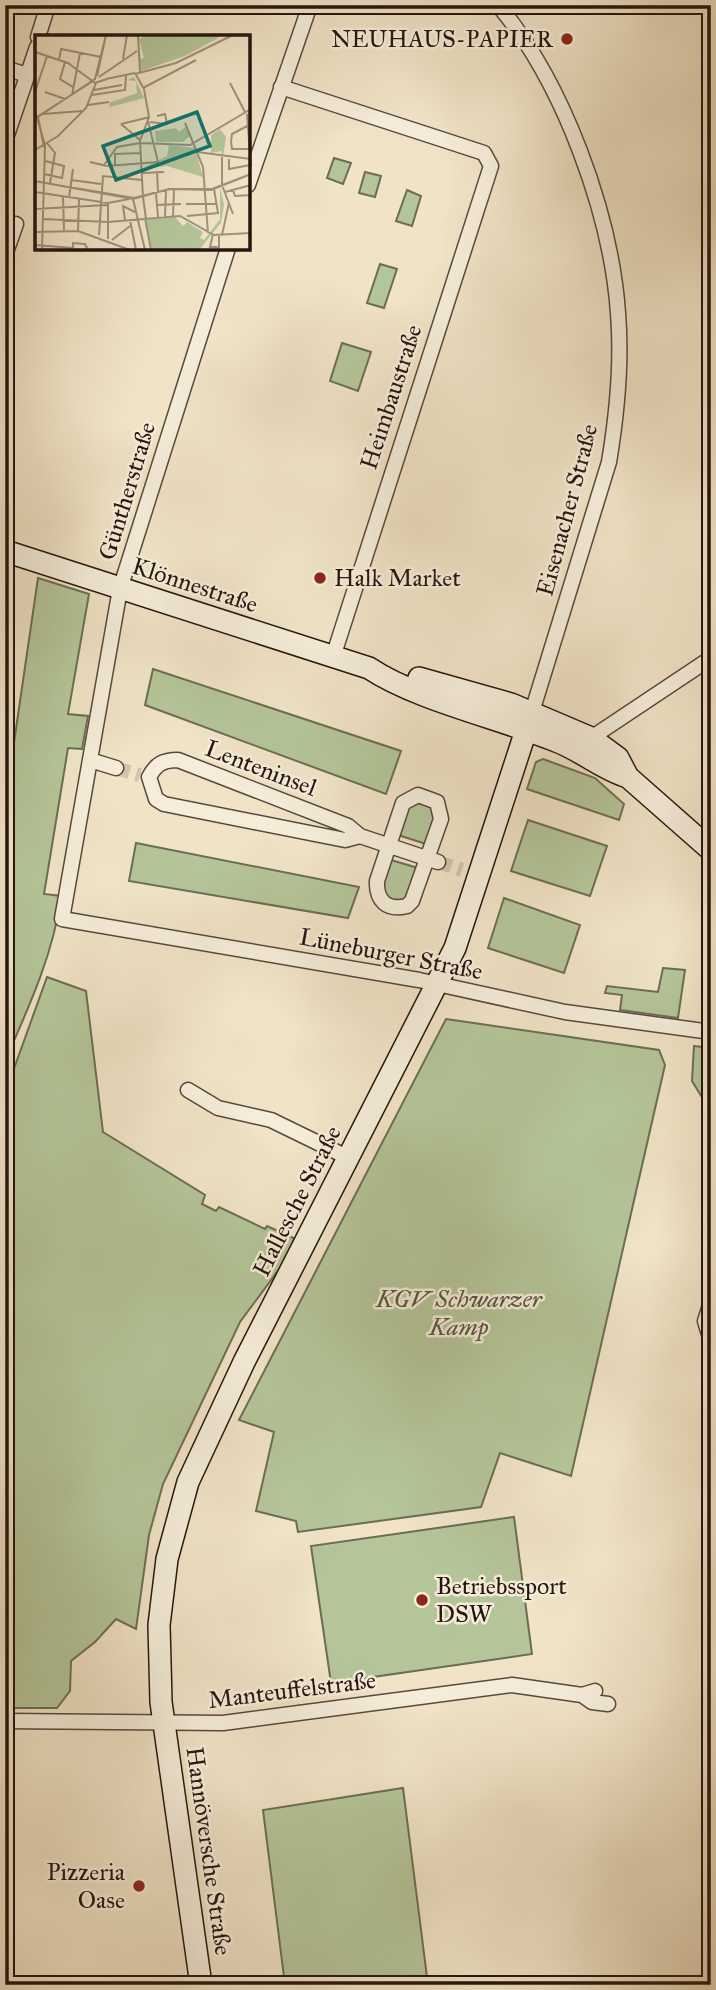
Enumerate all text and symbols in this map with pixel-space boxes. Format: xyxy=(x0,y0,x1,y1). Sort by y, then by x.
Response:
place label: NEUHAUS-PAPIER xyxy=(331,24,554,54)
marker: NEUHAUS-PAPIER xyxy=(559,31,575,47)
inset map xyxy=(35,35,250,250)
street label: Heimbaustraße xyxy=(353,321,429,473)
street label: Güntherstraße xyxy=(92,418,162,564)
street label: Eisenacher Straße xyxy=(530,421,604,599)
street label: Klönnestraße xyxy=(128,551,262,619)
place label: Halk Market xyxy=(334,563,461,593)
marker: Halk Market xyxy=(312,570,328,586)
street label: Lenteninsel xyxy=(201,733,321,803)
street label: Lüneburger Straße xyxy=(297,922,485,986)
street label: Hallesche Straße xyxy=(246,1121,348,1281)
park label: KGV Schwarzer Kamp xyxy=(375,1284,544,1342)
place label: Betriebssport DSW xyxy=(436,1571,567,1629)
marker: Betriebssport DSW xyxy=(414,1592,430,1608)
street label: Manteuffelstraße xyxy=(206,1665,378,1715)
street label: Hannöversche Straße xyxy=(180,1745,238,1957)
place label: Pizzeria Oase xyxy=(47,1857,126,1915)
marker: Pizzeria Oase xyxy=(131,1878,147,1894)

